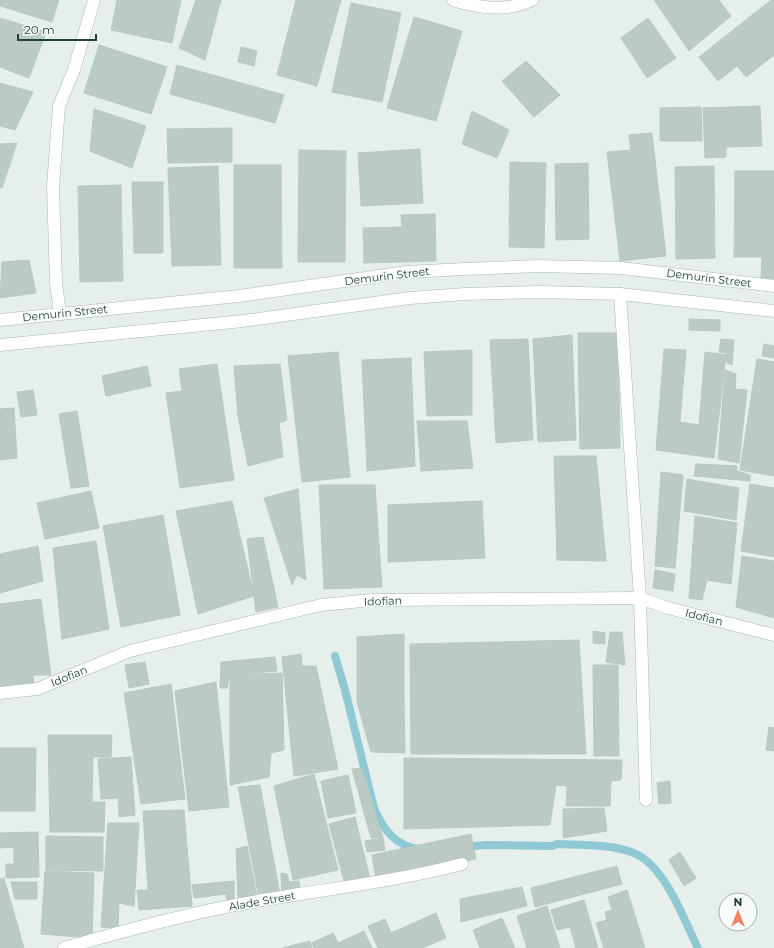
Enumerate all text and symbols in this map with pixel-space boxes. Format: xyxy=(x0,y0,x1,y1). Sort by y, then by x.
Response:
scale bar xyxy=(18,16,96,42)
text: 20 m xyxy=(24,22,55,37)
street label: Demurin Street xyxy=(344,264,431,288)
street label: Demurin Street xyxy=(666,266,753,290)
street label: Demurin Street xyxy=(22,302,109,324)
street label: Idofian xyxy=(364,593,402,609)
street label: Idofian xyxy=(684,606,724,628)
street label: Idofian xyxy=(49,662,89,690)
street label: Alade Street xyxy=(228,888,297,914)
north arrow xyxy=(718,892,758,932)
text: N xyxy=(734,895,742,909)

